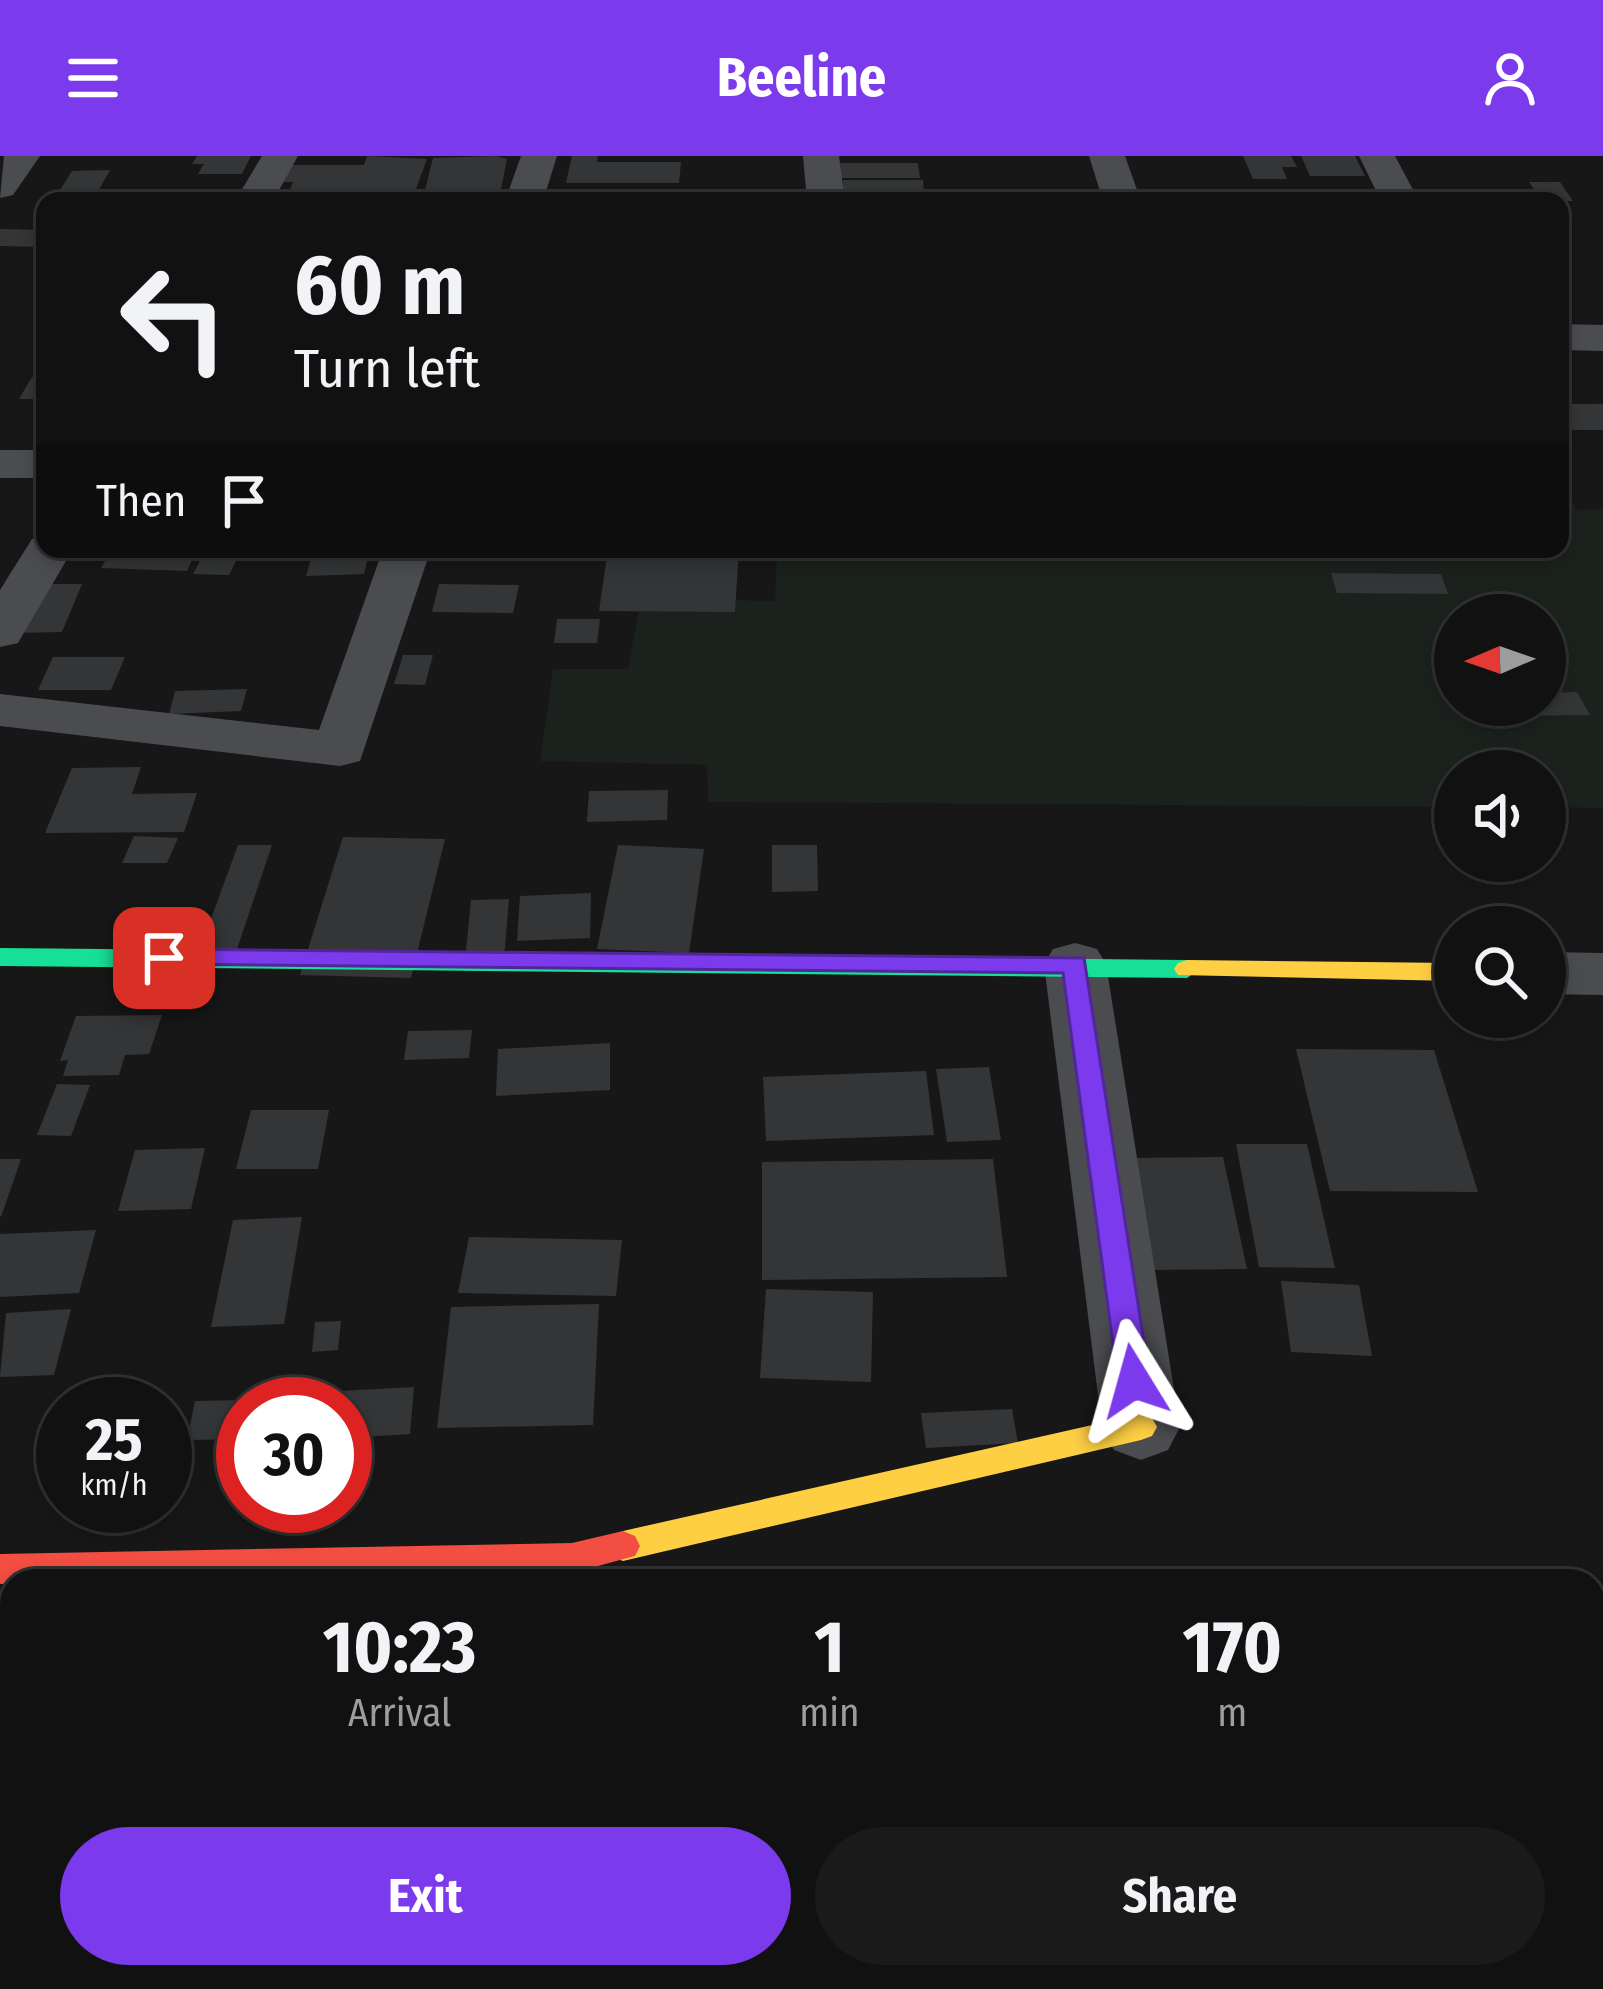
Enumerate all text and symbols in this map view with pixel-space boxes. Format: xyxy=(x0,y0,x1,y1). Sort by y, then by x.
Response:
icon: menu xyxy=(60,45,126,111)
icon: person xyxy=(1477,45,1543,111)
text: Beeline xyxy=(717,46,886,110)
text: 60 m xyxy=(294,235,465,336)
icon: left xyxy=(96,240,252,396)
text: Turn left xyxy=(294,337,480,401)
icon: arrive xyxy=(211,468,277,534)
text: Then xyxy=(96,474,187,528)
north arrow xyxy=(1434,594,1566,726)
map controls xyxy=(1434,594,1566,1038)
button: sound xyxy=(1434,750,1566,882)
button: search xyxy=(1434,906,1566,1038)
pin xyxy=(113,907,215,1009)
icon: arrive xyxy=(131,925,197,991)
position arrow xyxy=(1071,1318,1197,1444)
speed limit sign: 30 xyxy=(216,1377,372,1533)
text: 25 xyxy=(85,1404,143,1476)
text: km/h xyxy=(81,1467,147,1503)
text: 10:23 xyxy=(323,1605,476,1691)
text: 1 xyxy=(814,1605,845,1691)
text: 170 xyxy=(1182,1605,1282,1691)
text: Arrival xyxy=(348,1690,451,1736)
text: min xyxy=(799,1690,860,1736)
text: m xyxy=(1217,1690,1247,1736)
button: Exit xyxy=(60,1827,791,1965)
button: Share xyxy=(815,1827,1545,1965)

